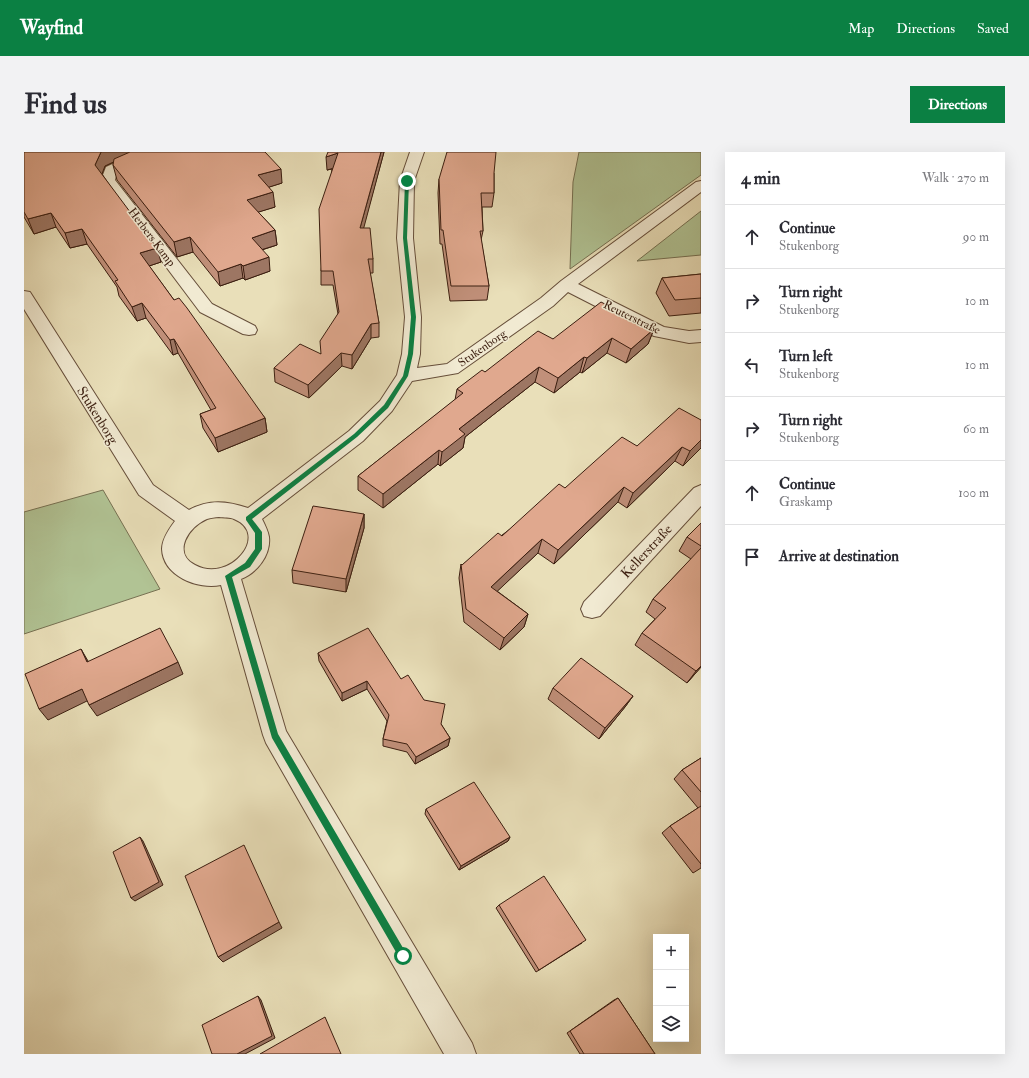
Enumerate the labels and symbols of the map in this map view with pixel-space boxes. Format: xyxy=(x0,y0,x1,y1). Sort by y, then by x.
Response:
route end xyxy=(398,172,416,190)
street label: Herbers Kamp xyxy=(125,205,179,270)
street label: Reuterstraße xyxy=(601,297,663,338)
street label: Stukenborg xyxy=(455,326,510,370)
street label: Stukenborg xyxy=(73,383,123,448)
street label: Kellerstraße xyxy=(617,521,676,582)
route start xyxy=(394,947,412,965)

